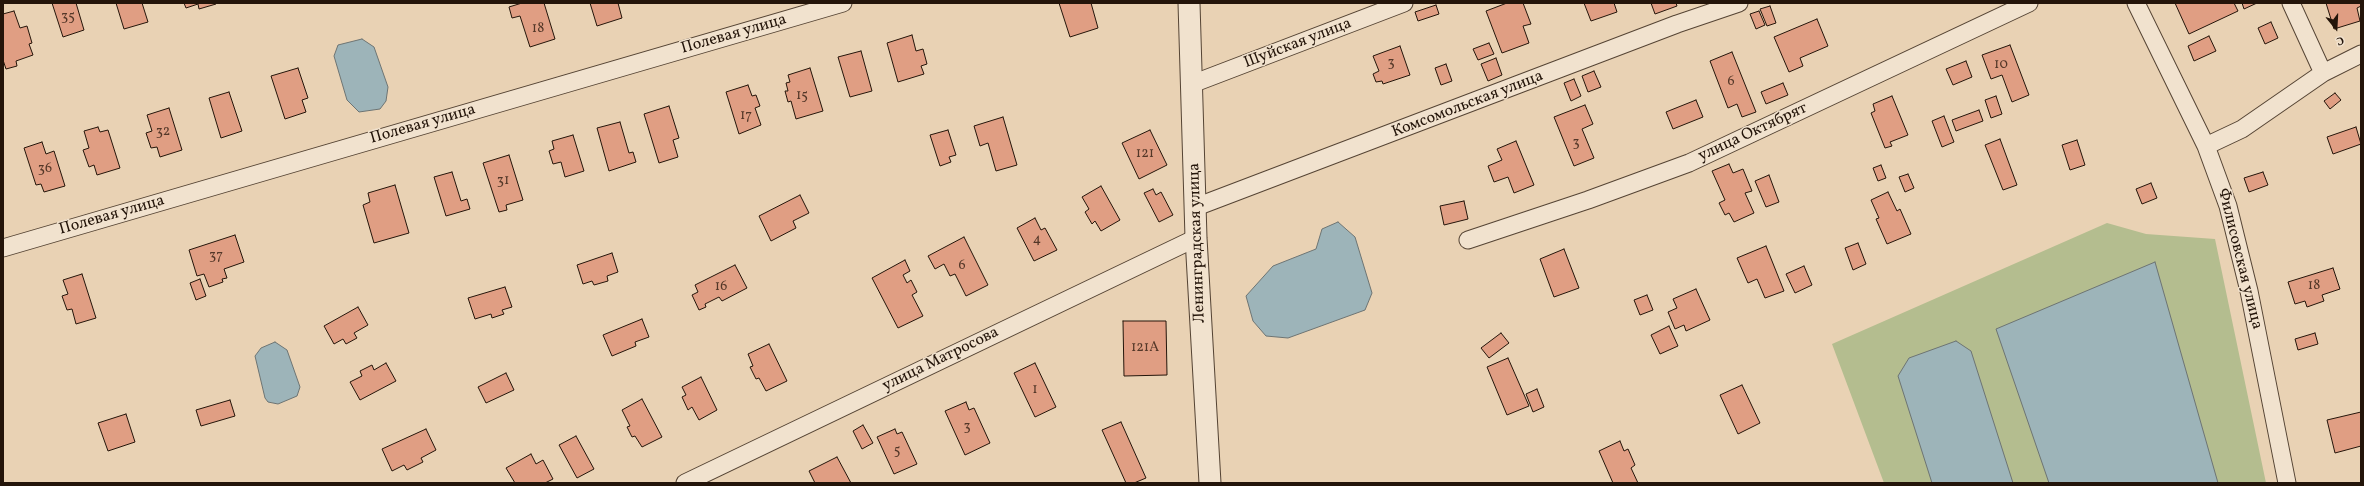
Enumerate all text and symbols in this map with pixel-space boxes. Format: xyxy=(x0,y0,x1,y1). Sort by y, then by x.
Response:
north arrow xyxy=(2316,8,2356,48)
house number: 35 xyxy=(61,9,75,25)
street label: Полевая улица xyxy=(679,11,789,59)
street label: Шуйская улица xyxy=(1241,15,1355,73)
house number: 18 xyxy=(532,21,544,37)
text: С xyxy=(2334,32,2346,48)
house number: 3 xyxy=(1387,55,1395,71)
house number: 10 xyxy=(1994,57,2008,73)
street label: Комсомольская улица xyxy=(1390,67,1546,143)
house number: 6 xyxy=(1727,74,1735,90)
house number: 15 xyxy=(796,88,808,104)
street label: улица Октябрят xyxy=(1695,99,1811,167)
street label: Полевая улица xyxy=(368,101,478,149)
house number: 17 xyxy=(740,108,752,124)
house number: 32 xyxy=(156,124,170,140)
house number: 3 xyxy=(1572,135,1580,151)
house number: 121 xyxy=(1136,146,1154,162)
house number: 36 xyxy=(38,161,52,177)
street label: Ленинградская улица xyxy=(1186,162,1210,324)
house number: 31 xyxy=(497,173,509,189)
street label: Филисовская улица xyxy=(2212,187,2266,331)
street label: Полевая улица xyxy=(57,192,167,240)
house number: 4 xyxy=(1033,232,1041,248)
house number: 37 xyxy=(209,248,223,264)
house number: 6 xyxy=(958,258,966,274)
house number: 18 xyxy=(2308,278,2320,294)
house number: 16 xyxy=(715,279,727,295)
street label: улица Матросова xyxy=(880,323,1002,397)
house number: 121А xyxy=(1131,340,1159,356)
house number: 1 xyxy=(1032,382,1038,398)
house number: 3 xyxy=(963,419,971,435)
house number: 5 xyxy=(894,443,900,459)

